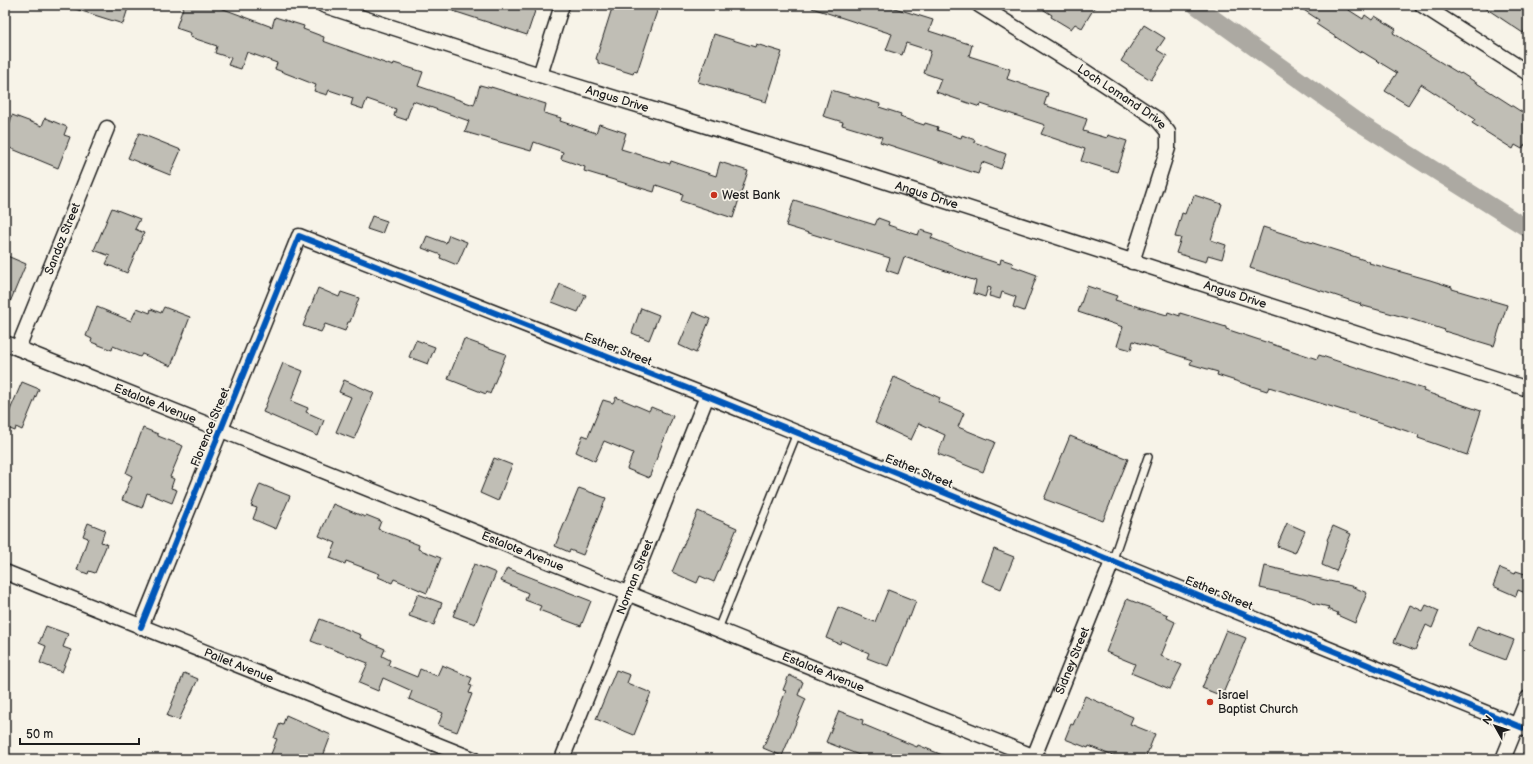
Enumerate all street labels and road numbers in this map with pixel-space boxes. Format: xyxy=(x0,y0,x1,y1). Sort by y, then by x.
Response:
street label: Loch Lomand Drive xyxy=(1074,61,1169,133)
street label: Angus Drive xyxy=(584,82,651,116)
street label: Angus Drive xyxy=(893,178,960,212)
street label: Sandoz Street xyxy=(41,200,84,277)
street label: Angus Drive xyxy=(1202,278,1268,312)
street label: Esther Street xyxy=(582,330,654,369)
street label: Estalote Avenue xyxy=(112,381,198,427)
street label: Florence Street xyxy=(188,385,233,469)
street label: Esther Street xyxy=(883,451,955,492)
street label: Estalote Avenue xyxy=(479,528,566,575)
street label: Norman Street xyxy=(613,537,657,617)
street label: Esther Street xyxy=(1183,573,1255,614)
street label: Sidney Street xyxy=(1053,625,1093,697)
street label: Pailet Avenue xyxy=(202,645,276,687)
street label: Estalote Avenue xyxy=(780,649,866,696)

